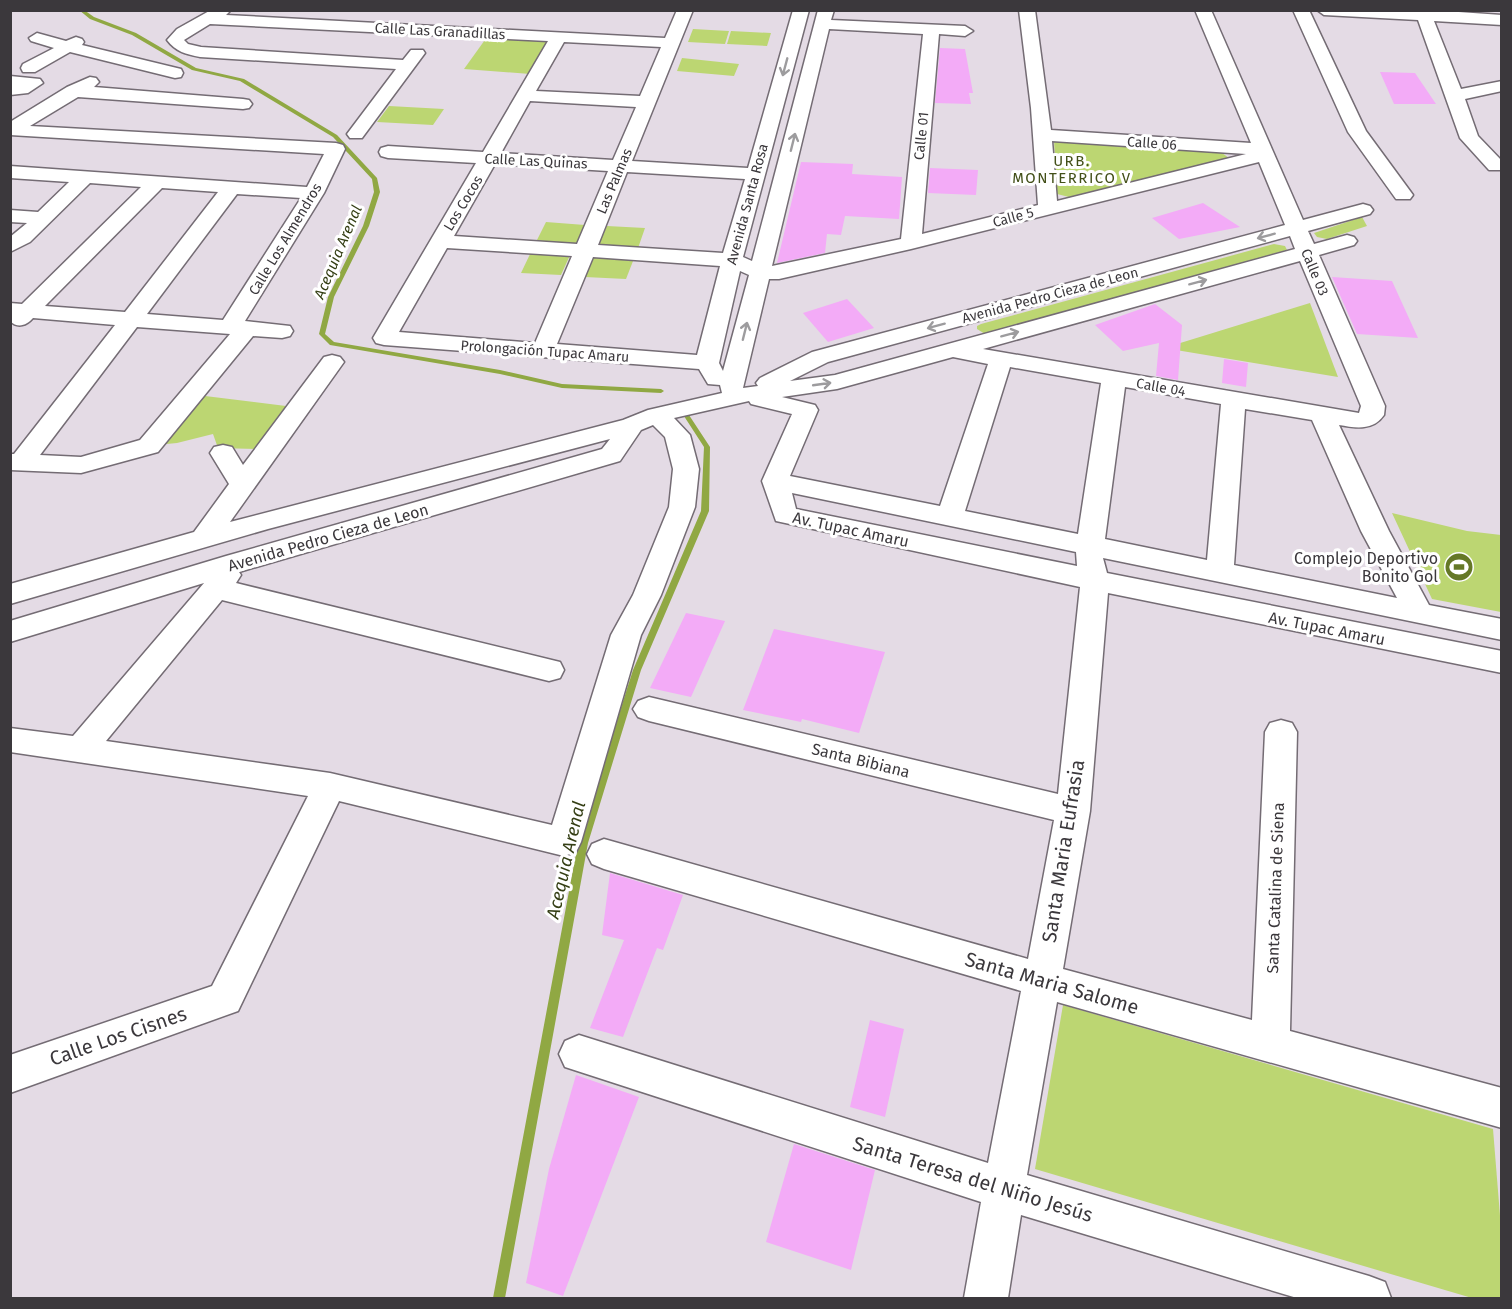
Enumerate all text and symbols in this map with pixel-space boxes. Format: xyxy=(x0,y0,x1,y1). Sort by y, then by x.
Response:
street label: Calle Las Granadillas xyxy=(374,20,506,43)
one-way arrow xyxy=(779,57,790,76)
street label: Calle 01 xyxy=(911,111,932,161)
one-way arrow xyxy=(787,133,799,152)
street label: Calle 06 xyxy=(1126,133,1177,154)
street label: Avenida Santa Rosa xyxy=(723,142,772,266)
street label: Las Palmas xyxy=(593,145,636,217)
street label: Calle Las Quinas xyxy=(484,150,588,173)
district label: URB. MONTERRICO V xyxy=(1012,152,1132,187)
street label: Los Cocos xyxy=(440,172,487,234)
street label: Calle Los Almendros xyxy=(245,180,326,298)
water label: Acequia Arenal xyxy=(310,202,366,302)
street label: Calle 5 xyxy=(991,204,1035,231)
one-way arrow xyxy=(1257,231,1276,243)
street label: Calle 03 xyxy=(1297,246,1332,298)
street label: Avenida Pedro Cieza de Leon xyxy=(960,264,1140,327)
one-way arrow xyxy=(1188,276,1207,287)
one-way arrow xyxy=(927,320,946,332)
one-way arrow xyxy=(740,322,752,341)
one-way arrow xyxy=(1000,328,1019,339)
street label: Prolongación Tupac Amaru xyxy=(460,337,630,366)
street label: Calle 04 xyxy=(1135,375,1188,400)
one-way arrow xyxy=(812,378,831,389)
street label: Avenida Pedro Cieza de Leon xyxy=(226,500,431,575)
street label: Av. Tupac Amaru xyxy=(791,508,911,551)
place label: Complejo Deportivo Bonito Gol xyxy=(1294,549,1438,586)
sports icon: Complejo Deportivo Bonito Gol xyxy=(1443,551,1475,583)
street label: Av. Tupac Amaru xyxy=(1267,608,1387,649)
street label: Santa Bibiana xyxy=(810,739,912,782)
street label: Santa Maria Eufrasia xyxy=(1037,758,1089,944)
water label: Acequia Arenal xyxy=(542,799,590,922)
street label: Santa Catalina de Siena xyxy=(1263,802,1288,974)
street label: Santa Maria Salome xyxy=(962,947,1142,1019)
street label: Calle Los Cisnes xyxy=(46,1001,190,1071)
street label: Santa Teresa del Niño Jesús xyxy=(850,1131,1096,1227)

